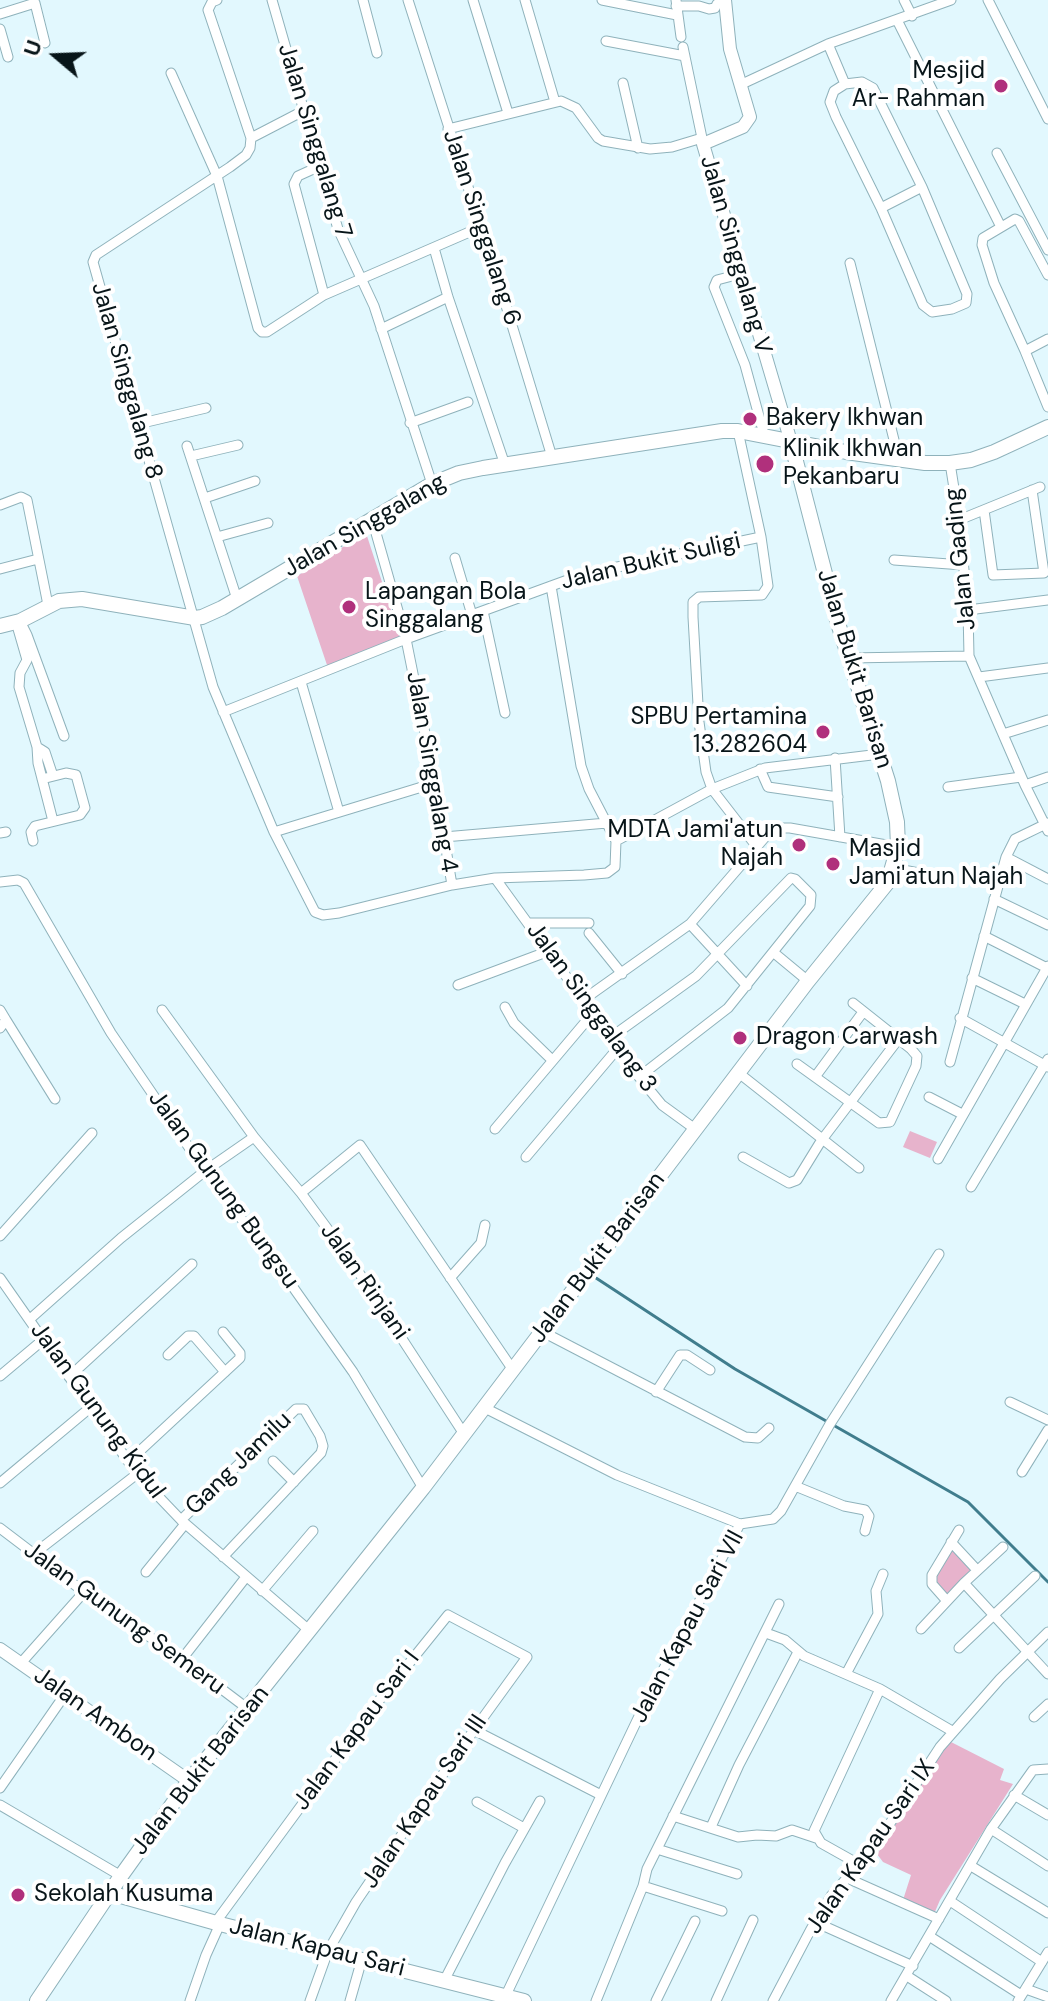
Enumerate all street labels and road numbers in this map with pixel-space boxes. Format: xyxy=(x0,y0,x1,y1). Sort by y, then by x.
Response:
street label: Jalan Singgalang 7 xyxy=(271,40,357,242)
street label: Jalan Singgalang 6 xyxy=(436,127,526,329)
street label: Jalan Singgalang V xyxy=(693,153,777,357)
street label: Jalan Singgalang 8 xyxy=(84,279,168,483)
street label: Jalan Singgalang xyxy=(279,468,451,584)
street label: Jalan Gading xyxy=(939,486,983,632)
street label: Jalan Bukit Suligi xyxy=(558,527,744,597)
street label: Jalan Bukit Barisan xyxy=(810,566,898,772)
street label: Jalan Singgalang 4 xyxy=(399,669,463,875)
street label: Jalan Singgalang 3 xyxy=(520,917,662,1099)
street label: Jalan Gunung Bungsu xyxy=(141,1085,305,1295)
street label: Jalan Bukit Barisan xyxy=(524,1167,672,1349)
street label: Jalan Rinjani xyxy=(313,1218,415,1346)
street label: Jalan Gunung Kidul xyxy=(23,1317,171,1505)
street label: Gang Jamilu xyxy=(180,1406,298,1522)
street label: Jalan Kapau Sari VII xyxy=(625,1526,751,1728)
street label: Jalan Gunung Semeru xyxy=(18,1536,230,1702)
street label: Jalan Kapau Sari I xyxy=(288,1646,426,1816)
street label: Jalan Ambon xyxy=(28,1662,162,1768)
street label: Jalan Bukit Barisan xyxy=(126,1681,276,1861)
street label: Jalan Kapau Sari III xyxy=(356,1710,494,1894)
street label: Jalan Kapau Sari IX xyxy=(800,1754,942,1940)
street label: Jalan Kapau Sari xyxy=(226,1912,408,1984)

